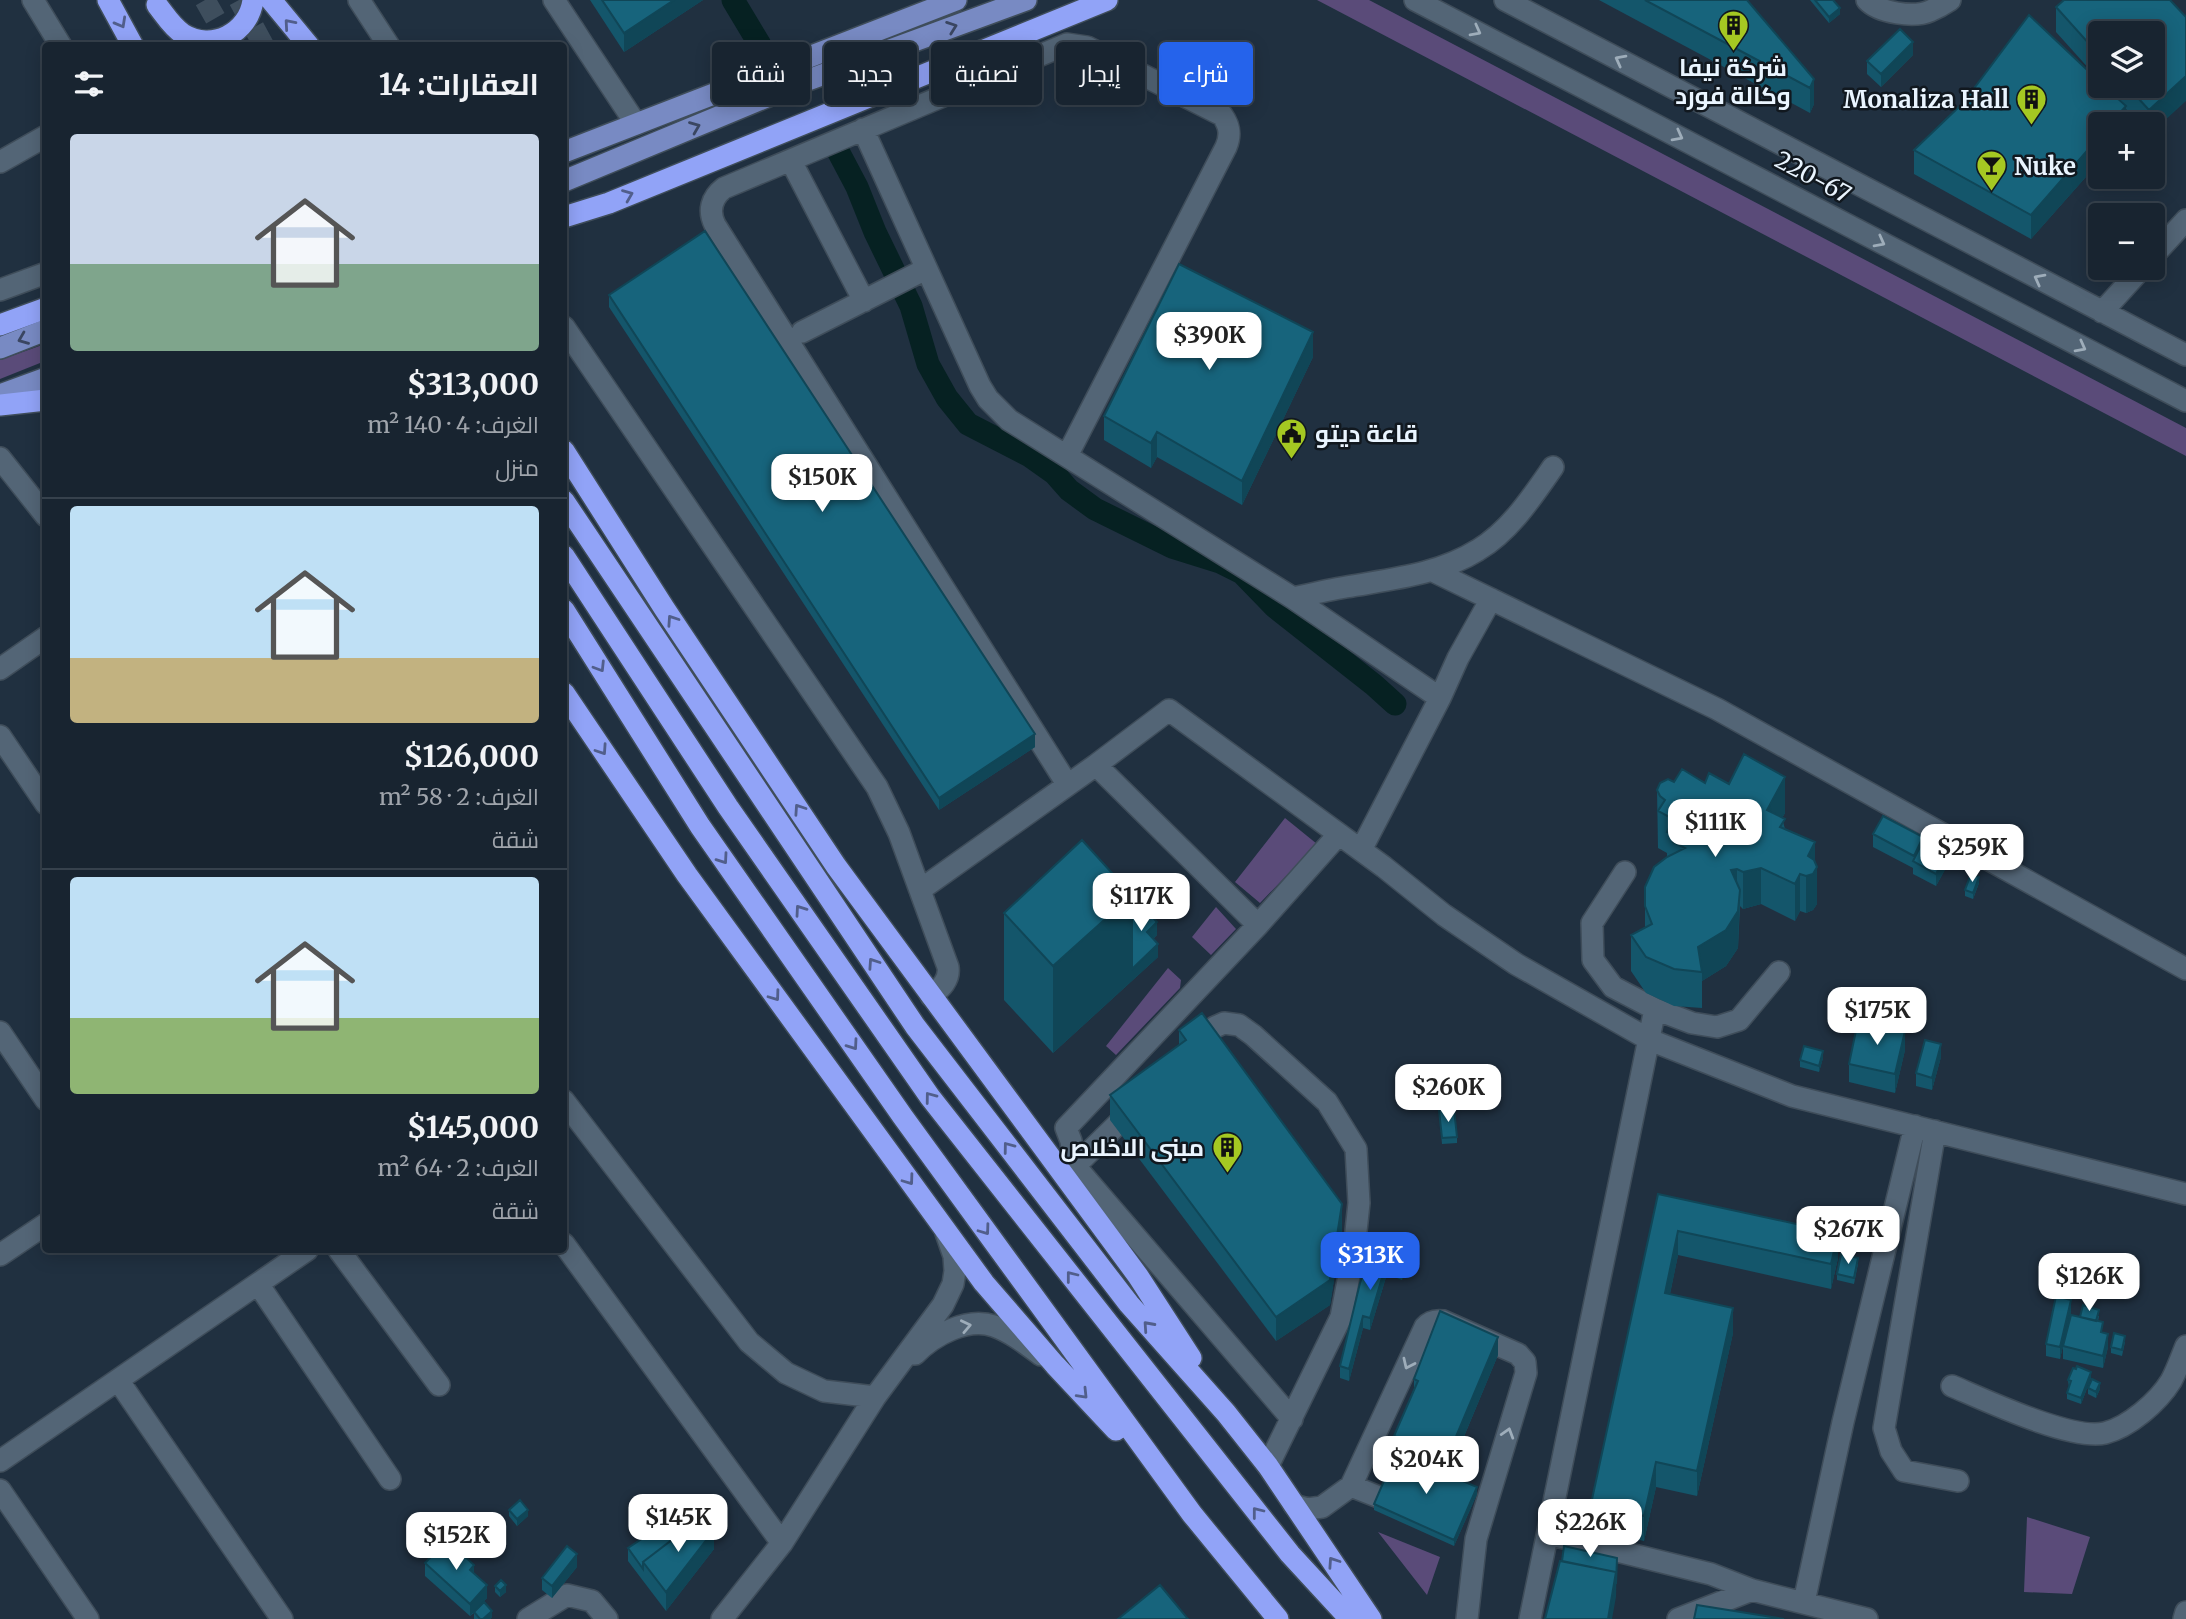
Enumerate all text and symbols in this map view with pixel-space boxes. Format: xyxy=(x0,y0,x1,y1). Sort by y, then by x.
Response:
building icon: شركة نيفا وكالة فورد xyxy=(1716,8,1750,52)
one-way arrow xyxy=(113,15,126,28)
one-way arrow xyxy=(285,19,297,32)
one-way arrow xyxy=(946,21,958,35)
map controls xyxy=(2088,21,2165,280)
button: layers xyxy=(2088,21,2165,98)
one-way arrow xyxy=(1469,23,1481,36)
chip: شقة xyxy=(712,42,810,105)
chip: جديد xyxy=(824,42,917,105)
chip: تصفية xyxy=(931,42,1042,105)
chip: إيجار xyxy=(1056,42,1145,105)
chip: شراء xyxy=(1159,42,1253,105)
place label: شركة نيفا وكالة فورد xyxy=(1675,52,1791,111)
one-way arrow xyxy=(1615,55,1627,68)
icon: filters xyxy=(70,65,108,103)
text: العقارات: 14 xyxy=(379,65,539,103)
building icon: Monaliza Hall xyxy=(2015,82,2049,126)
place label: Monaliza Hall xyxy=(1843,84,2009,115)
button: + xyxy=(2088,112,2165,189)
one-way arrow xyxy=(688,121,700,135)
one-way arrow xyxy=(1671,128,1683,142)
street label: 220-67 xyxy=(1770,144,1856,210)
bar icon: Nuke xyxy=(1974,149,2008,193)
place label: Nuke xyxy=(2014,151,2076,182)
icon: home xyxy=(242,180,368,306)
one-way arrow xyxy=(621,189,633,203)
button: − xyxy=(2088,203,2165,280)
one-way arrow xyxy=(1872,233,1885,247)
one-way arrow xyxy=(2033,273,2046,287)
pin: $390K xyxy=(1160,312,1258,372)
text: $390K xyxy=(1173,320,1245,349)
one-way arrow xyxy=(17,330,29,344)
one-way arrow xyxy=(2074,338,2086,352)
text: $313,000 xyxy=(407,365,539,403)
text: الغرف: 4 · 140 m² xyxy=(367,410,539,439)
public building icon: قاعة ديتو xyxy=(1275,416,1309,460)
place label: قاعة ديتو xyxy=(1315,418,1418,449)
text: منزل xyxy=(495,453,539,482)
pin: $150K xyxy=(773,454,871,514)
text: $150K xyxy=(787,462,857,491)
icon: home xyxy=(242,552,368,678)
one-way arrow xyxy=(668,615,680,628)
one-way arrow xyxy=(592,660,605,673)
text: $126,000 xyxy=(404,737,539,775)
one-way arrow xyxy=(594,742,607,755)
text: الغرف: 2 · 58 m² xyxy=(379,782,539,811)
pin: $111K xyxy=(1666,800,1764,859)
one-way arrow xyxy=(795,804,807,817)
text: $111K xyxy=(1684,807,1746,836)
pin: $259K xyxy=(1923,824,2021,884)
text: شقة xyxy=(492,825,539,854)
text: $259K xyxy=(1936,832,2008,861)
one-way arrow xyxy=(715,851,727,864)
pin: $117K xyxy=(1092,874,1190,933)
text: $117K xyxy=(1109,881,1173,910)
one-way arrow xyxy=(796,905,808,918)
icon: home xyxy=(242,923,368,1049)
one-way arrow xyxy=(869,958,881,971)
one-way arrow xyxy=(767,988,779,1001)
pin: $175K xyxy=(1828,988,1926,1047)
text: $175K xyxy=(1843,995,1911,1024)
one-way arrow xyxy=(845,1037,857,1050)
pin: $260K xyxy=(1399,1064,1497,1124)
text: $260K xyxy=(1411,1072,1485,1101)
one-way arrow xyxy=(926,1092,939,1105)
text: $145,000 xyxy=(407,1108,539,1146)
building icon: مبنى الاخلاص xyxy=(1210,1130,1244,1174)
place label: مبنى الاخلاص xyxy=(1060,1132,1204,1163)
one-way arrow xyxy=(1003,1142,1016,1154)
text: الغرف: 2 · 64 m² xyxy=(378,1153,539,1182)
one-way arrow xyxy=(901,1172,913,1184)
text: شقة xyxy=(492,1196,539,1225)
pin: $267K xyxy=(1799,1206,1897,1266)
text: $267K xyxy=(1813,1214,1883,1243)
one-way arrow xyxy=(977,1222,989,1235)
pin: $313K xyxy=(1321,1232,1419,1292)
text: $313K xyxy=(1337,1240,1403,1269)
pin: $126K xyxy=(2040,1254,2138,1313)
text: $126K xyxy=(2055,1261,2123,1290)
one-way arrow xyxy=(1066,1271,1079,1283)
one-way arrow xyxy=(960,1320,972,1335)
one-way arrow xyxy=(1144,1321,1156,1334)
one-way arrow xyxy=(1402,1357,1416,1369)
one-way arrow xyxy=(1075,1386,1087,1399)
one-way arrow xyxy=(1499,1428,1514,1440)
pin: $204K xyxy=(1377,1436,1475,1496)
text: $204K xyxy=(1389,1444,1463,1473)
pin: $145K xyxy=(629,1494,727,1554)
pin: $226K xyxy=(1541,1500,1639,1559)
text: $145K xyxy=(644,1502,712,1531)
one-way arrow xyxy=(1253,1507,1266,1520)
text: $226K xyxy=(1554,1507,1626,1536)
pin: $152K xyxy=(407,1512,505,1572)
text: $152K xyxy=(422,1520,490,1549)
one-way arrow xyxy=(1328,1557,1341,1570)

